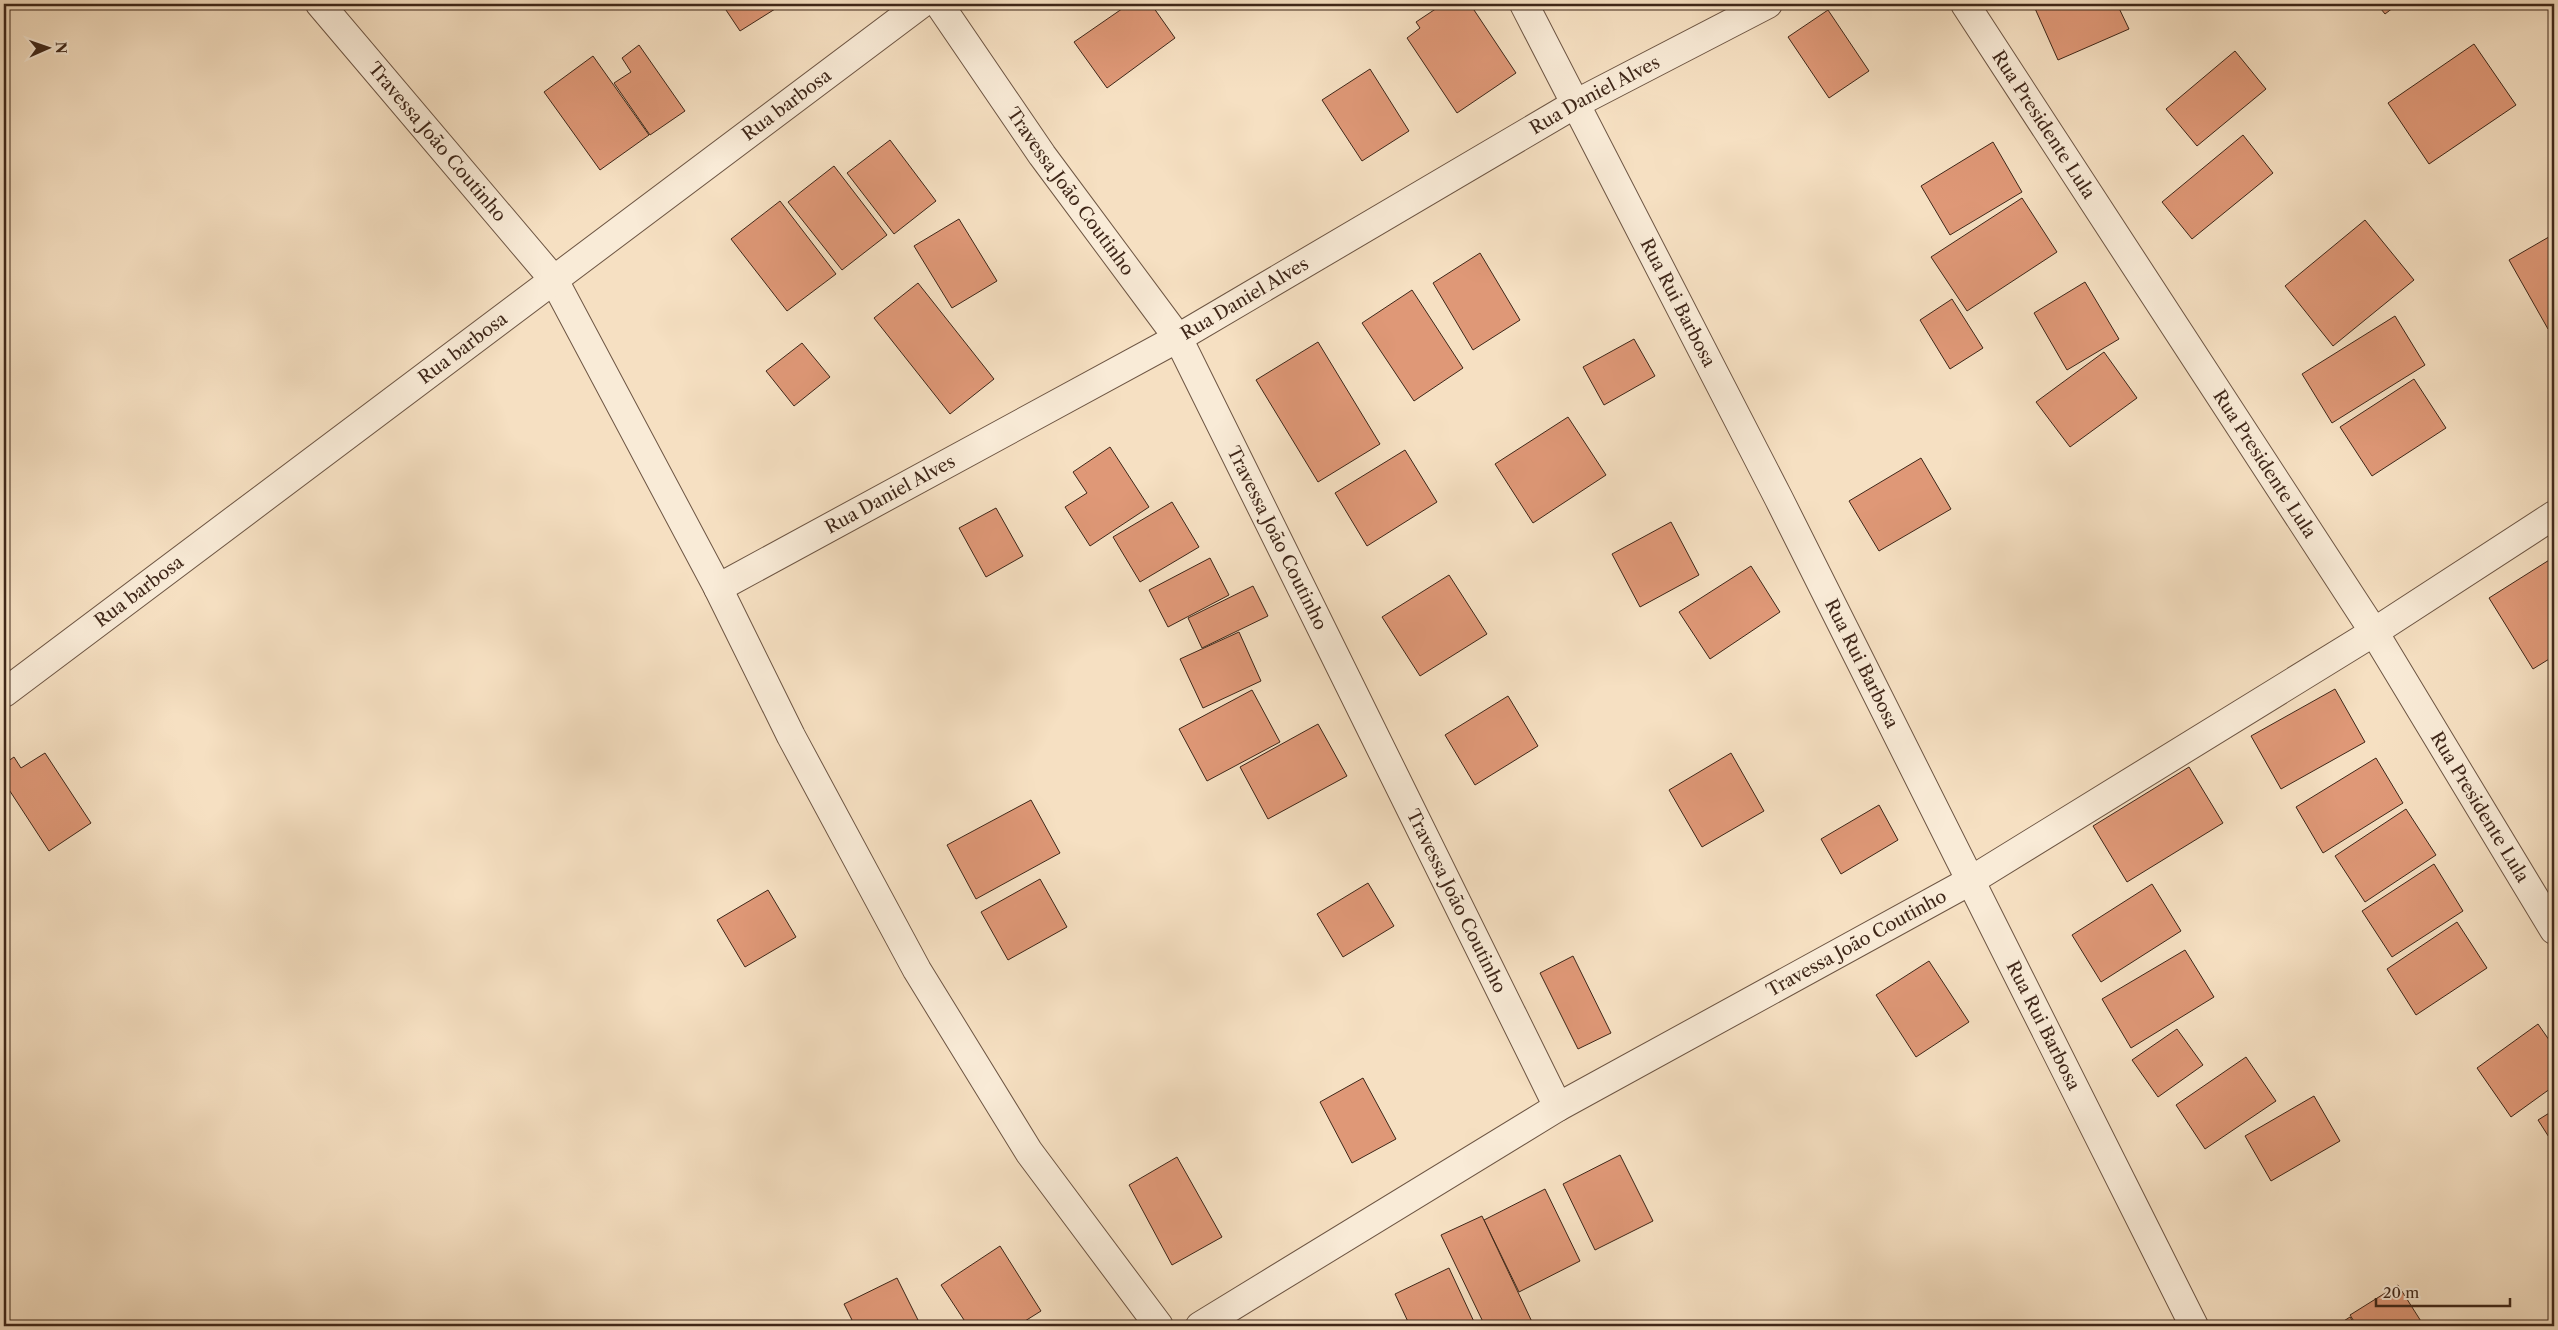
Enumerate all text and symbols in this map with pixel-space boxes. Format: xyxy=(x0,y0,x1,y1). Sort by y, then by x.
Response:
north arrow xyxy=(22,22,72,72)
text: N xyxy=(52,41,70,54)
street label: Rua Presidente Lula xyxy=(1987,46,2100,203)
street label: Rua Daniel Alves xyxy=(1526,51,1663,139)
street label: Travessa João Coutinho xyxy=(363,58,511,226)
street label: Rua barbosa xyxy=(738,64,836,145)
street label: Travessa João Coutinho xyxy=(1002,104,1139,280)
street label: Rua Rui Barbosa xyxy=(1636,235,1720,371)
street label: Rua Daniel Alves xyxy=(1177,253,1313,345)
street label: Rua barbosa xyxy=(414,307,512,389)
street label: Rua Presidente Lula xyxy=(2208,386,2321,543)
street label: Travessa João Coutinho xyxy=(1222,443,1332,634)
street label: Rua Daniel Alves xyxy=(821,450,959,539)
street label: Rua barbosa xyxy=(90,551,188,632)
street label: Rua Rui Barbosa xyxy=(1820,595,1903,732)
street label: Rua Presidente Lula xyxy=(2426,728,2534,887)
street label: Travessa João Coutinho xyxy=(1402,806,1511,997)
street label: Travessa João Coutinho xyxy=(1763,885,1950,1002)
street label: Rua Rui Barbosa xyxy=(2002,957,2085,1094)
scale bar xyxy=(2376,1275,2509,1307)
text: 20 m xyxy=(2383,1283,2419,1302)

